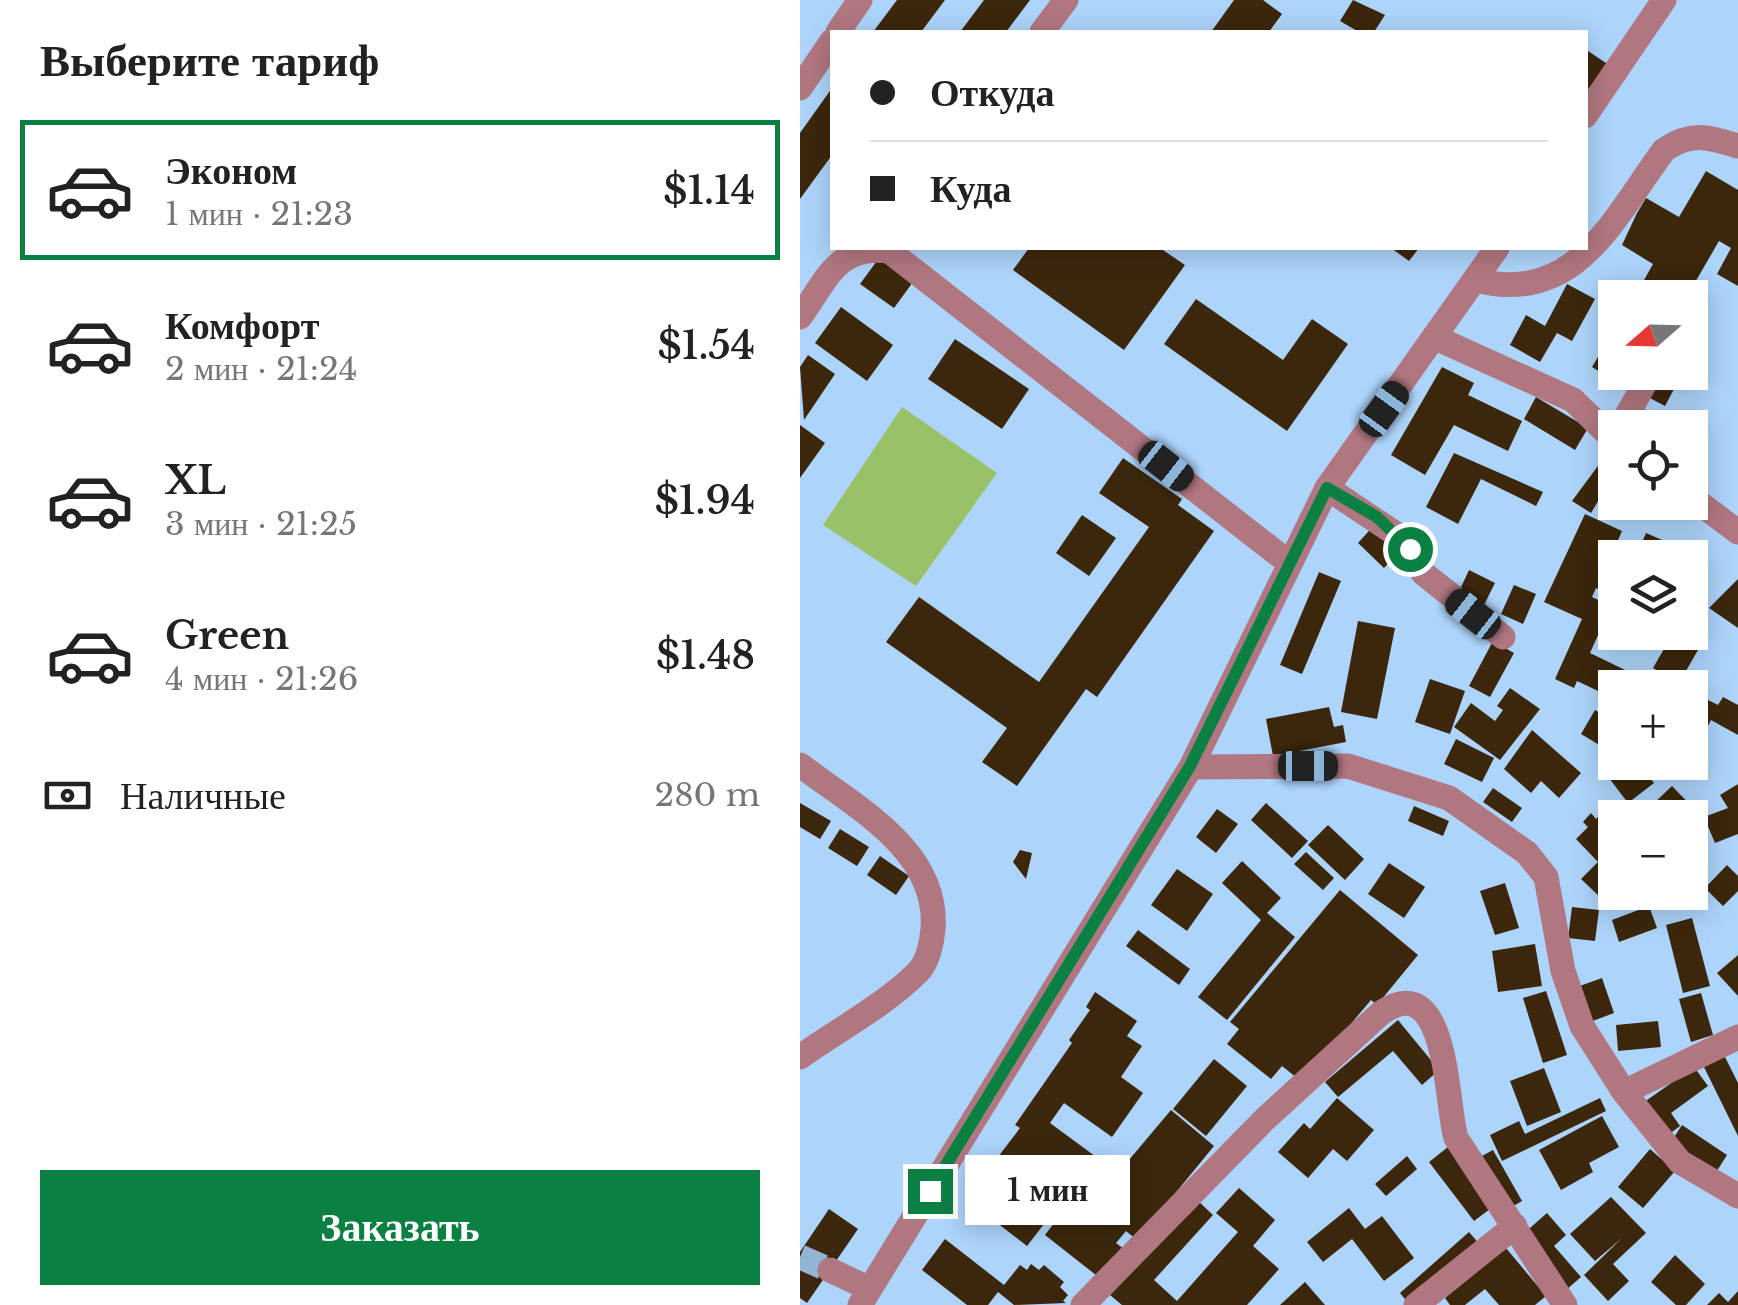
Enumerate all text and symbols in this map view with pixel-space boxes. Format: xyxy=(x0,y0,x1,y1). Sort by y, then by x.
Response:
text: Выберите тариф xyxy=(40,32,379,88)
text: Откуда xyxy=(930,69,1054,116)
icon: car xyxy=(45,145,135,235)
text: Эконом xyxy=(165,147,297,194)
text: Куда xyxy=(930,165,1011,212)
text: $1.14 xyxy=(663,167,755,214)
text: 1 мин · 21:23 xyxy=(165,194,353,234)
north arrow xyxy=(1598,280,1708,390)
map controls xyxy=(1598,280,1708,910)
icon: car xyxy=(45,300,135,390)
text: Комфорт xyxy=(165,302,319,349)
text: $1.54 xyxy=(658,322,755,369)
text: 2 мин · 21:24 xyxy=(165,349,357,389)
car xyxy=(1354,376,1414,442)
button: locate xyxy=(1598,410,1708,520)
car xyxy=(1133,436,1199,496)
icon: car xyxy=(45,455,135,545)
text: XL xyxy=(165,457,226,504)
text: $1.94 xyxy=(655,477,755,524)
text: 3 мин · 21:25 xyxy=(165,504,357,544)
route start xyxy=(1388,527,1433,572)
button: layers xyxy=(1598,540,1708,650)
car xyxy=(1440,584,1506,644)
icon: car xyxy=(45,610,135,700)
text: Green xyxy=(165,612,289,659)
text: $1.48 xyxy=(656,632,755,679)
text: 4 мин · 21:26 xyxy=(165,659,358,699)
button: + xyxy=(1598,670,1708,780)
car xyxy=(1278,751,1338,781)
icon: cash xyxy=(40,768,95,823)
text: Наличные xyxy=(120,772,286,819)
text: 280 m xyxy=(655,775,760,815)
button: − xyxy=(1598,800,1708,910)
callout: 1 мин xyxy=(965,1156,1130,1226)
route end xyxy=(908,1169,953,1214)
button: Заказать xyxy=(40,1170,760,1285)
text: 1 мин xyxy=(1007,1170,1088,1210)

